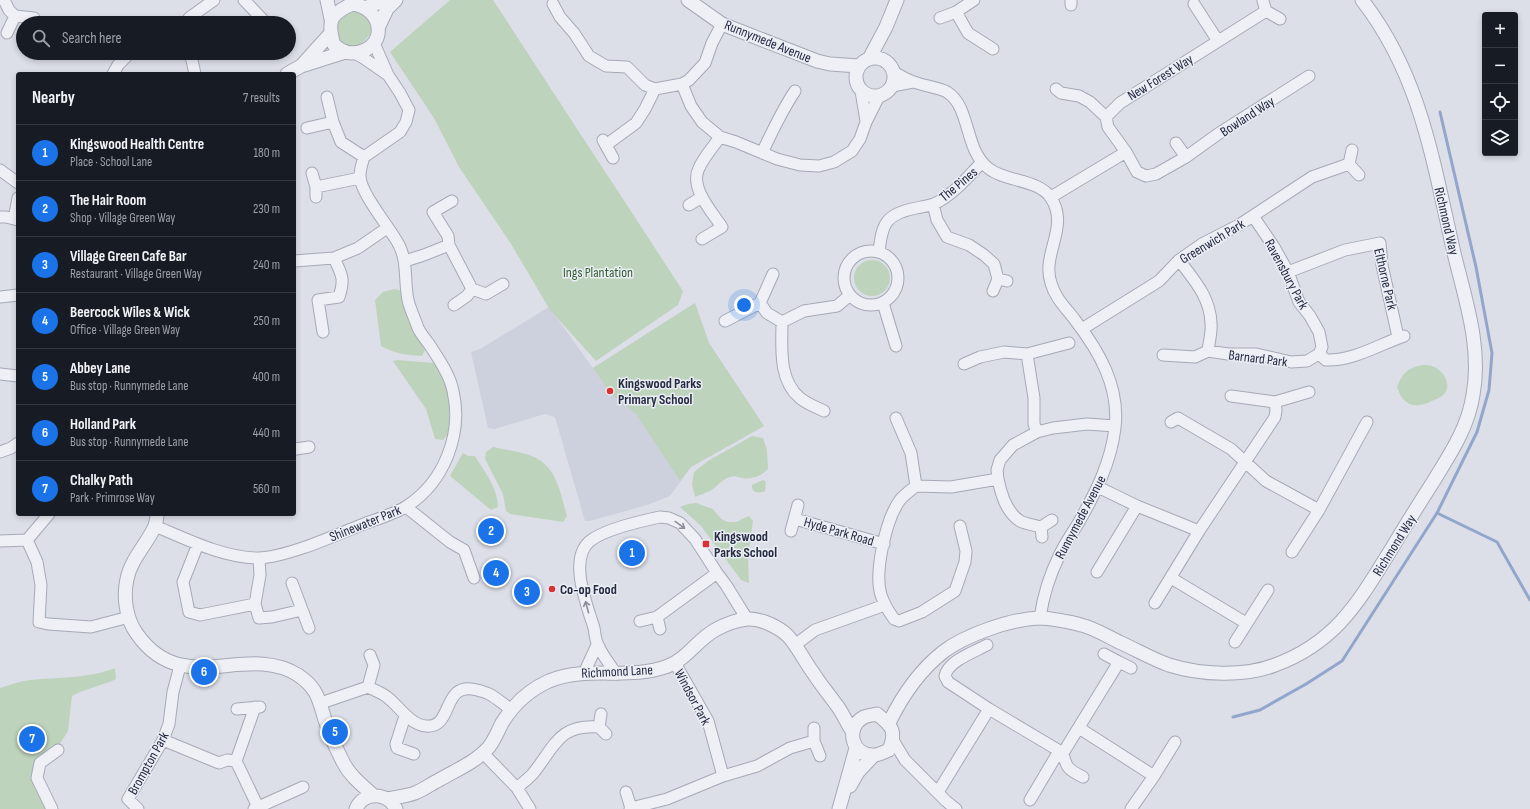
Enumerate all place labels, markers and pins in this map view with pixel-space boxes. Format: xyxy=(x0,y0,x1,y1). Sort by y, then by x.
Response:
place label: Kingswood Parks Primary School xyxy=(618,375,701,408)
marker: Kingswood Parks Primary School xyxy=(605,386,615,396)
pin: 2 xyxy=(478,516,504,546)
place label: Kingswood Parks School xyxy=(714,528,777,561)
pin: 1 xyxy=(619,538,645,568)
marker: Kingswood Parks School xyxy=(701,539,711,549)
pin: 4 xyxy=(483,558,509,588)
pin: 3 xyxy=(514,577,540,607)
place label: Co-op Food xyxy=(560,581,617,598)
marker: Co-op Food xyxy=(547,584,557,594)
pin: 6 xyxy=(191,657,217,687)
pin: 5 xyxy=(322,717,348,747)
pin: 7 xyxy=(19,724,45,754)

